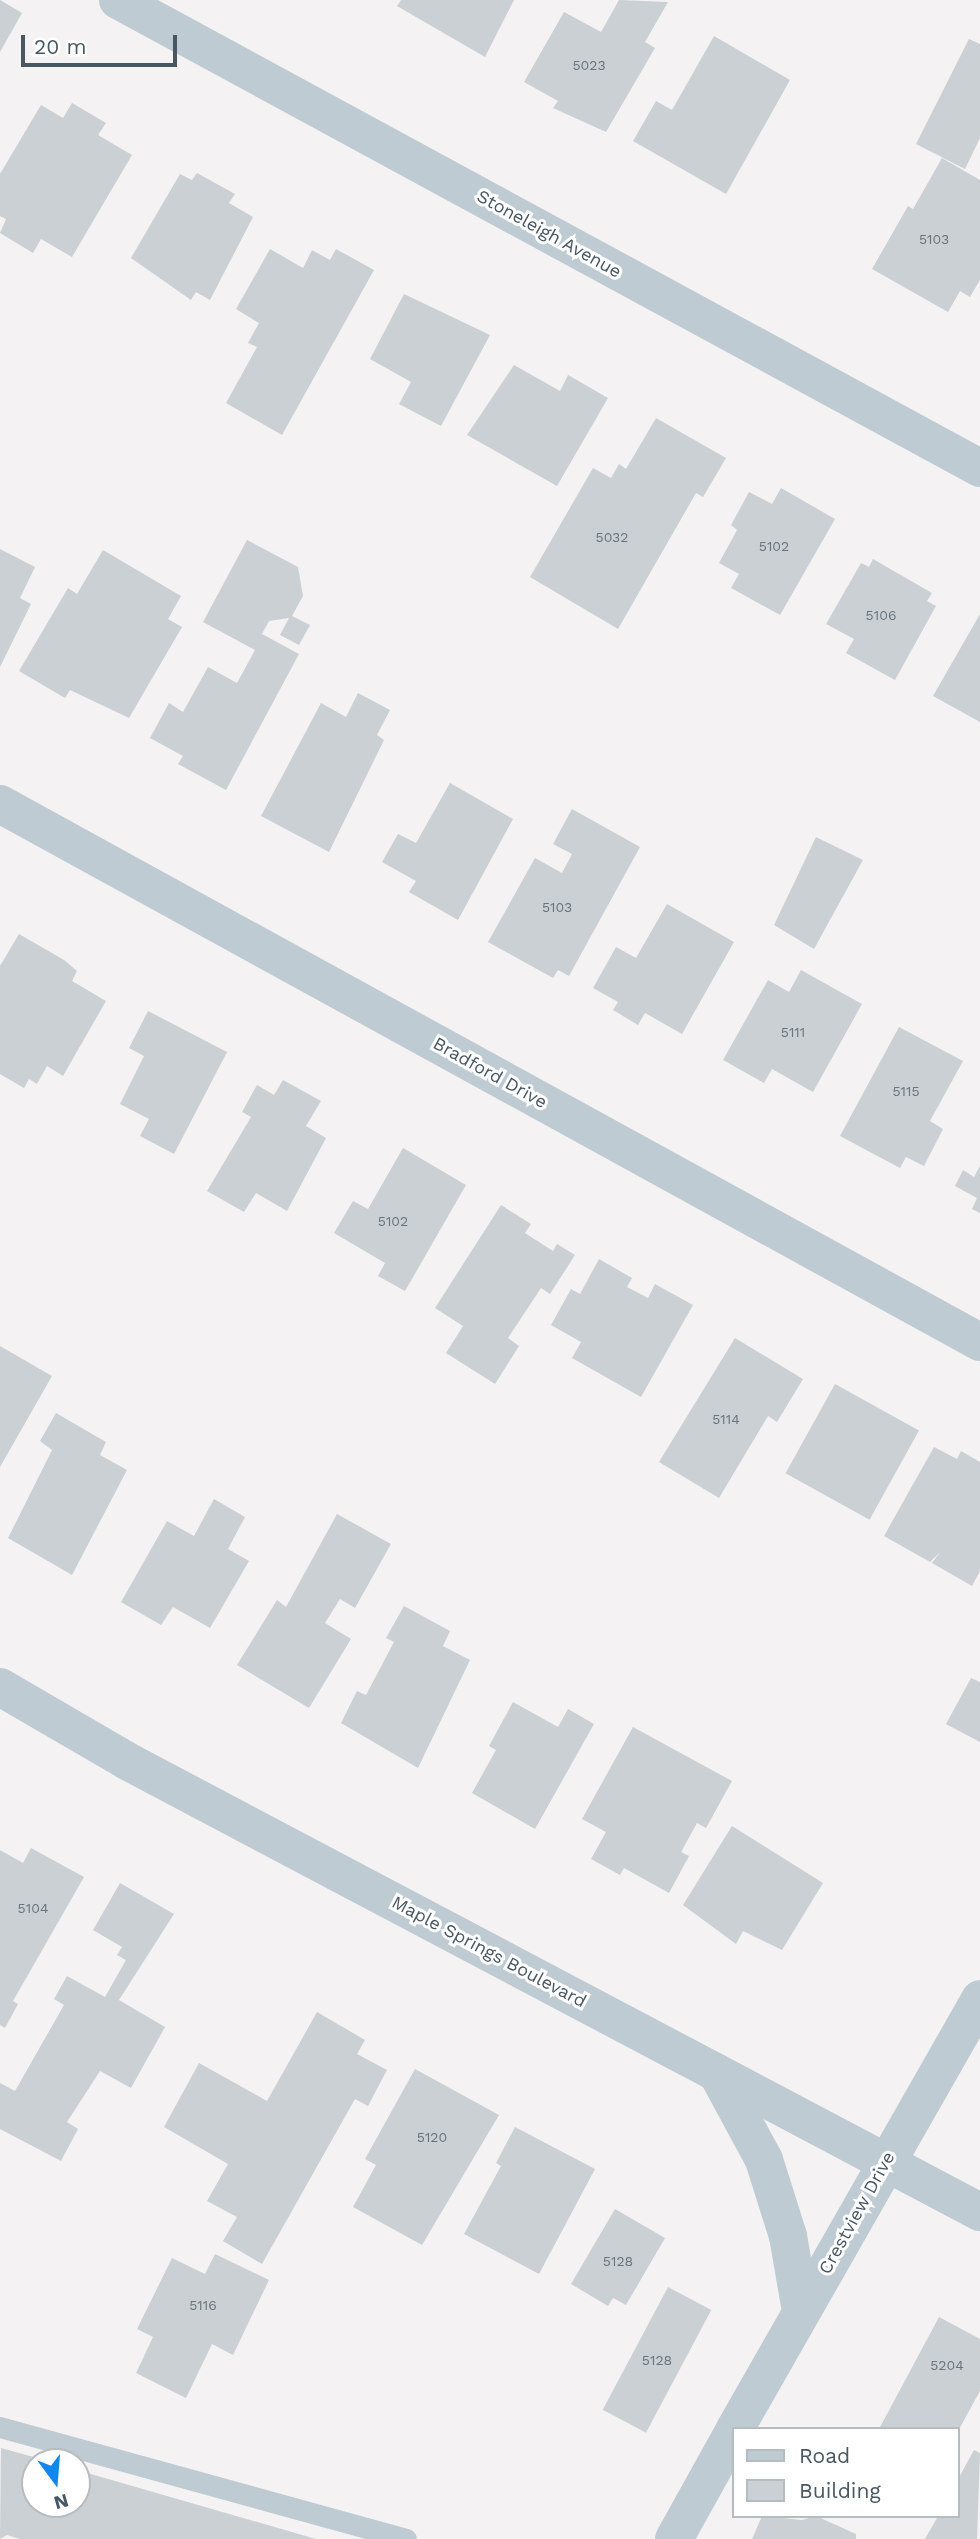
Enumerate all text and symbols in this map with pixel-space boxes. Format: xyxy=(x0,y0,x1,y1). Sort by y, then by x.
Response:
scale bar xyxy=(24,21,180,65)
text: 20 m xyxy=(34,34,86,59)
house number: 5023 xyxy=(572,57,606,73)
street label: Stoneleigh Avenue xyxy=(473,185,625,283)
house number: 5103 xyxy=(919,231,949,247)
house number: 5032 xyxy=(596,529,628,545)
house number: 5102 xyxy=(759,538,789,554)
house number: 5106 xyxy=(866,607,896,623)
house number: 5103 xyxy=(542,899,572,915)
house number: 5111 xyxy=(781,1024,805,1040)
street label: Bradford Drive xyxy=(429,1033,551,1113)
house number: 5115 xyxy=(892,1083,920,1099)
house number: 5102 xyxy=(378,1213,408,1229)
house number: 5114 xyxy=(712,1411,740,1427)
street label: Maple Springs Boulevard xyxy=(388,1892,590,2012)
house number: 5104 xyxy=(18,1900,48,1916)
house number: 5120 xyxy=(417,2129,447,2145)
street label: Crestview Drive xyxy=(814,2148,900,2278)
house number: 5128 xyxy=(603,2253,633,2269)
house number: 5116 xyxy=(189,2297,217,2313)
house number: 5128 xyxy=(642,2352,672,2368)
house number: 5204 xyxy=(930,2357,964,2373)
legend xyxy=(732,2427,959,2518)
text: Road xyxy=(799,2443,850,2468)
north arrow xyxy=(21,2448,91,2518)
text: Building xyxy=(799,2478,881,2503)
text: N xyxy=(51,2489,71,2515)

